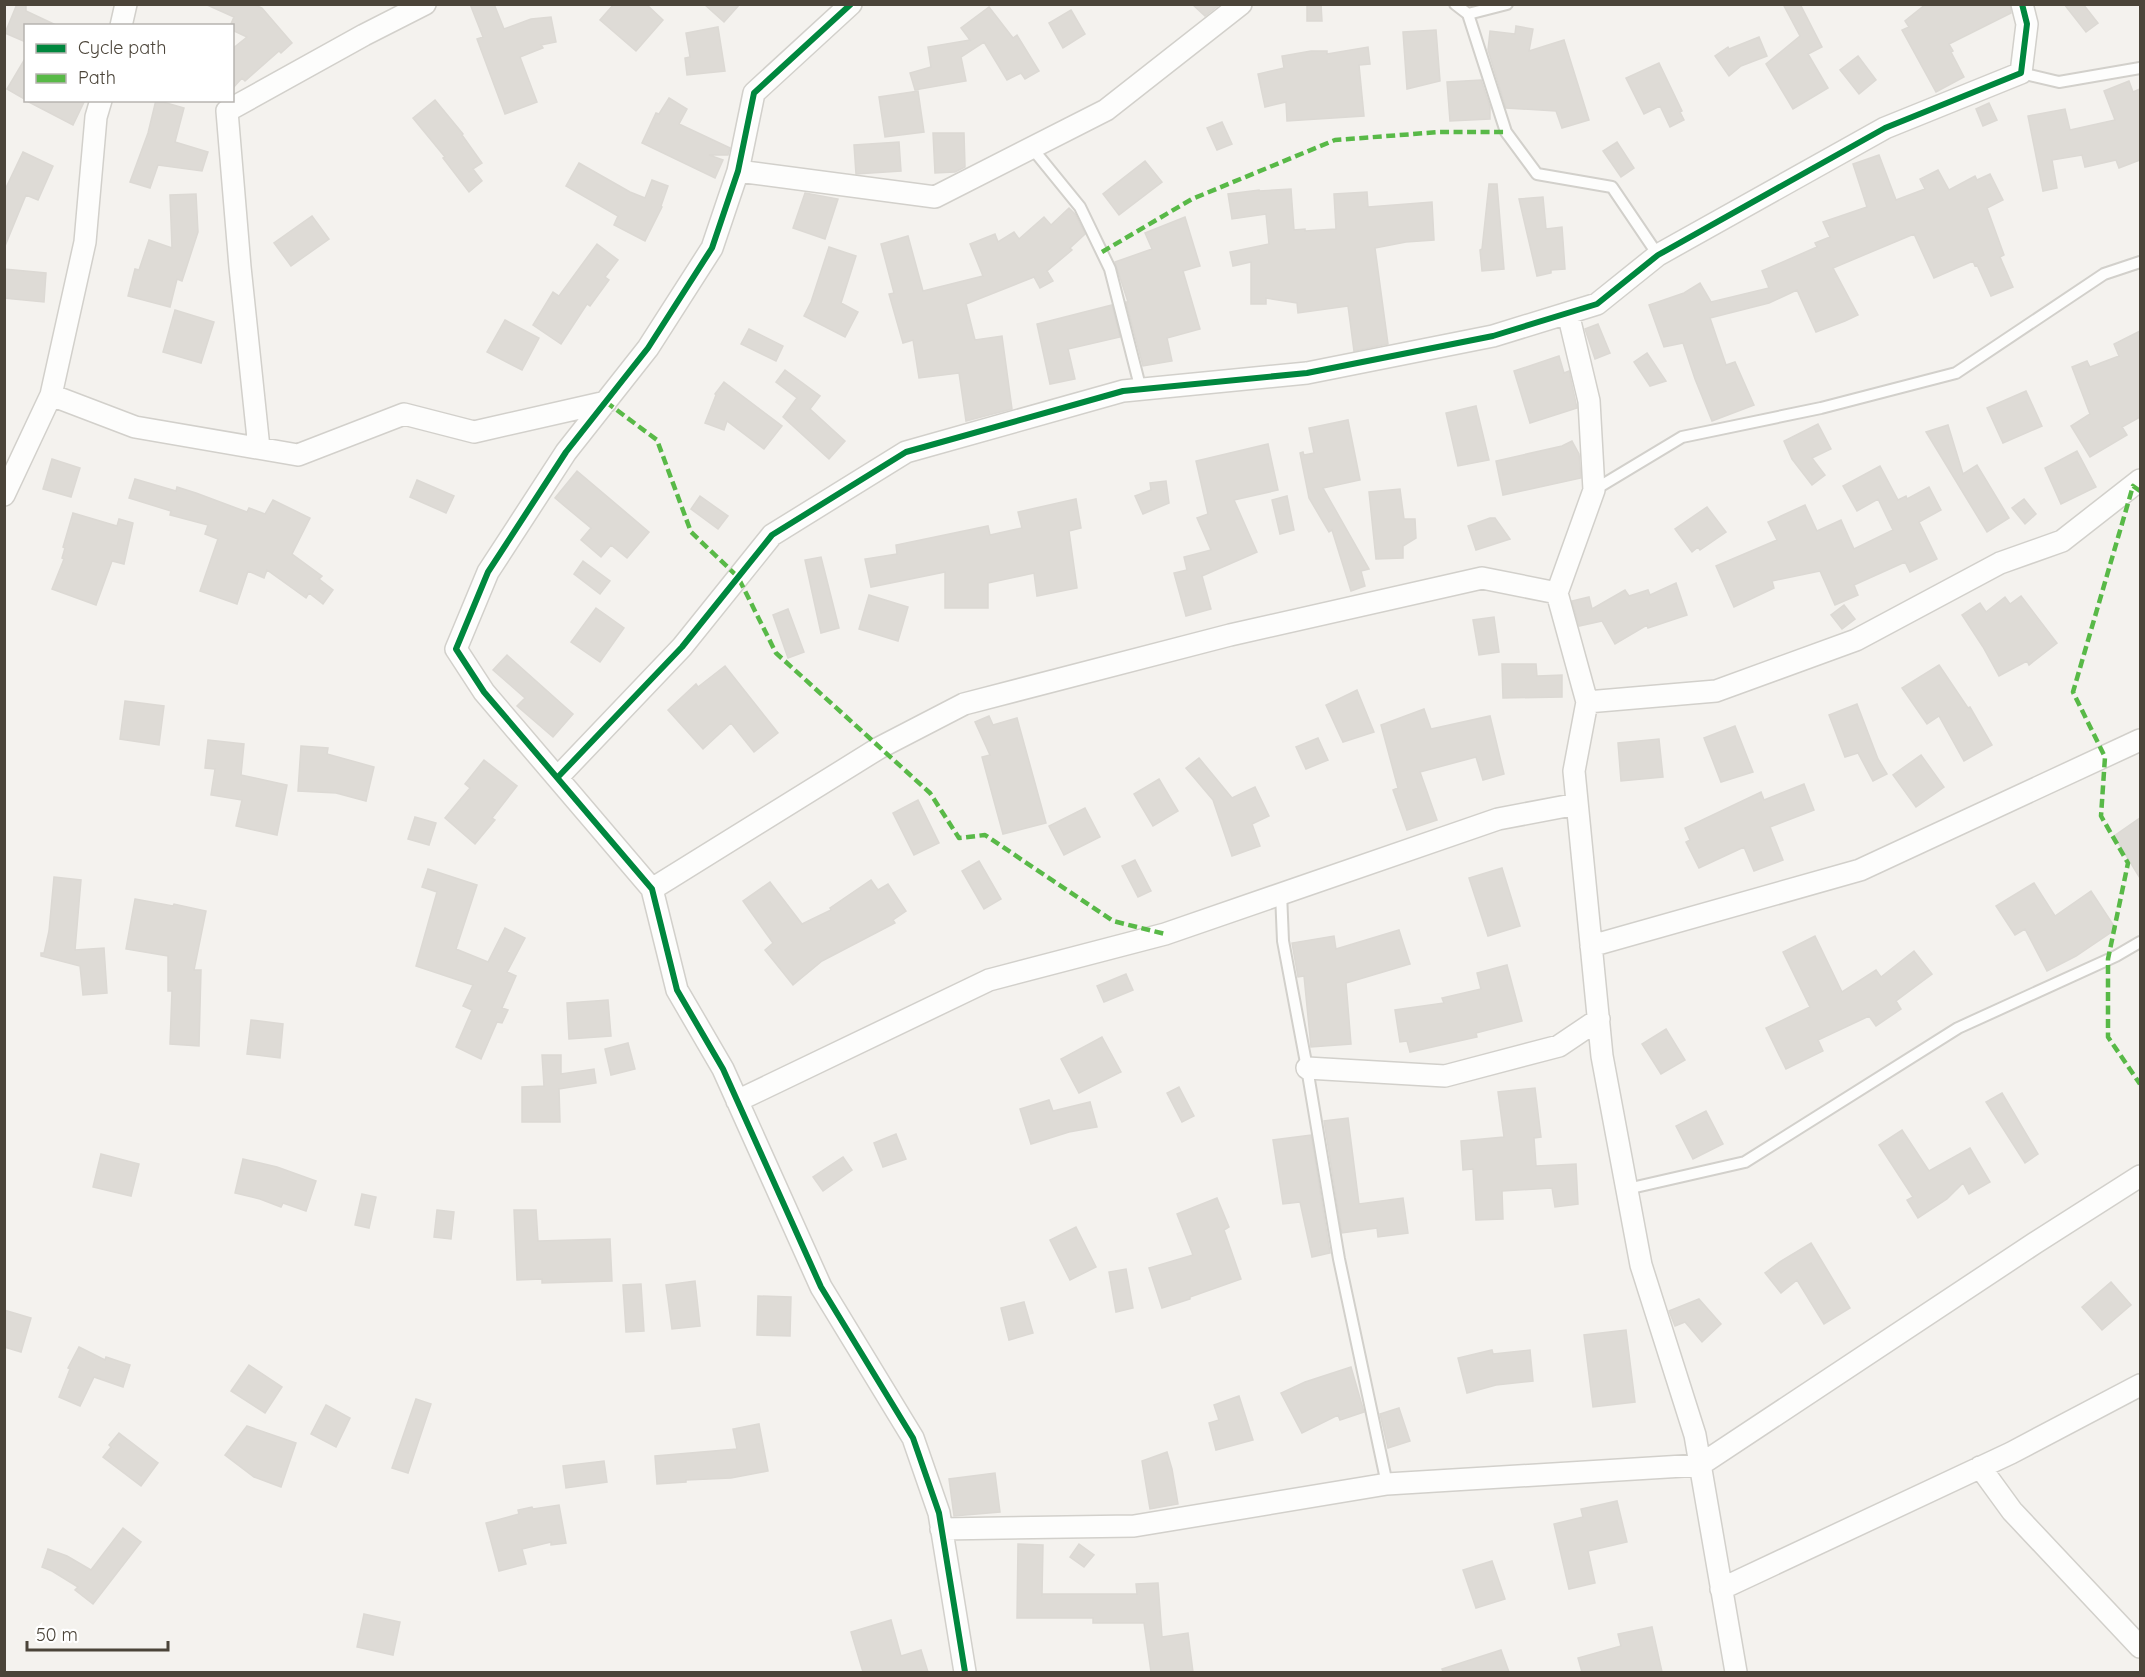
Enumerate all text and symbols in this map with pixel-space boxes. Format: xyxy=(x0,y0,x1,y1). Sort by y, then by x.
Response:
legend xyxy=(24,24,234,102)
text: Cycle path xyxy=(78,36,166,59)
text: Path xyxy=(78,66,116,89)
scale bar xyxy=(27,1614,168,1652)
text: 50 m xyxy=(36,1623,78,1646)

